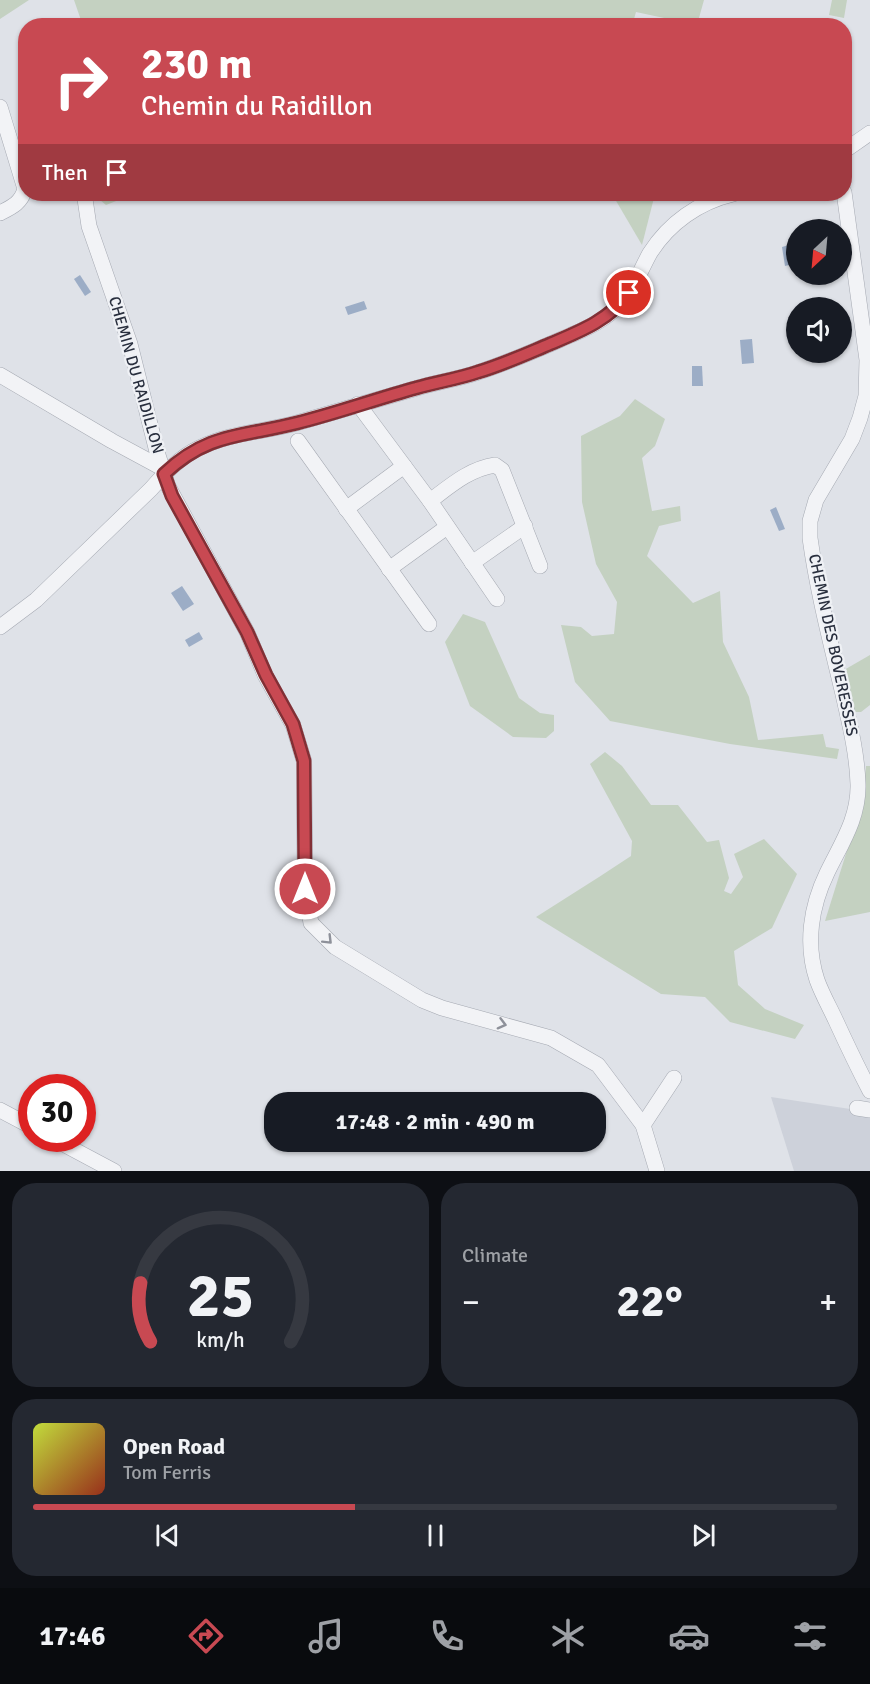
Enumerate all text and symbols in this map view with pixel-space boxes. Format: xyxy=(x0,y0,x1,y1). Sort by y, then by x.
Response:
text: 230 m xyxy=(141,39,252,90)
icon: right xyxy=(42,42,120,120)
text: Chemin du Raidillon xyxy=(141,90,373,123)
icon: arrive xyxy=(100,156,133,189)
text: Then xyxy=(42,159,88,186)
north arrow xyxy=(786,219,852,285)
map controls xyxy=(786,219,852,363)
pin xyxy=(603,267,654,318)
icon: arrive xyxy=(612,276,645,309)
street label: CHEMIN DU RAIDILLON xyxy=(104,294,168,456)
button: sound xyxy=(786,297,852,363)
street label: CHEMIN DES BOVERESSES xyxy=(804,552,862,738)
position arrow xyxy=(273,857,337,921)
one-way arrow xyxy=(321,932,332,943)
one-way arrow xyxy=(497,1017,507,1030)
speed limit sign: 30 xyxy=(18,1074,96,1152)
text: 17:48 · 2 min · 490 m xyxy=(335,1108,535,1135)
text: Climate xyxy=(462,1243,528,1268)
text: 25 xyxy=(187,1257,254,1334)
text: 22° xyxy=(616,1274,683,1329)
text: − xyxy=(462,1282,480,1323)
text: + xyxy=(819,1282,837,1323)
text: km/h xyxy=(196,1327,245,1353)
text: Open Road xyxy=(123,1433,225,1460)
text: Tom Ferris xyxy=(123,1460,211,1485)
icon: previous xyxy=(151,1519,184,1552)
icon: pause xyxy=(419,1519,452,1552)
icon: next xyxy=(687,1519,720,1552)
icon: directions xyxy=(185,1615,227,1657)
icon: music xyxy=(305,1615,347,1657)
icon: phone xyxy=(426,1615,468,1657)
icon: climate xyxy=(547,1615,589,1657)
icon: car xyxy=(668,1615,710,1657)
icon: filters xyxy=(789,1615,831,1657)
text: 17:46 xyxy=(39,1620,106,1653)

